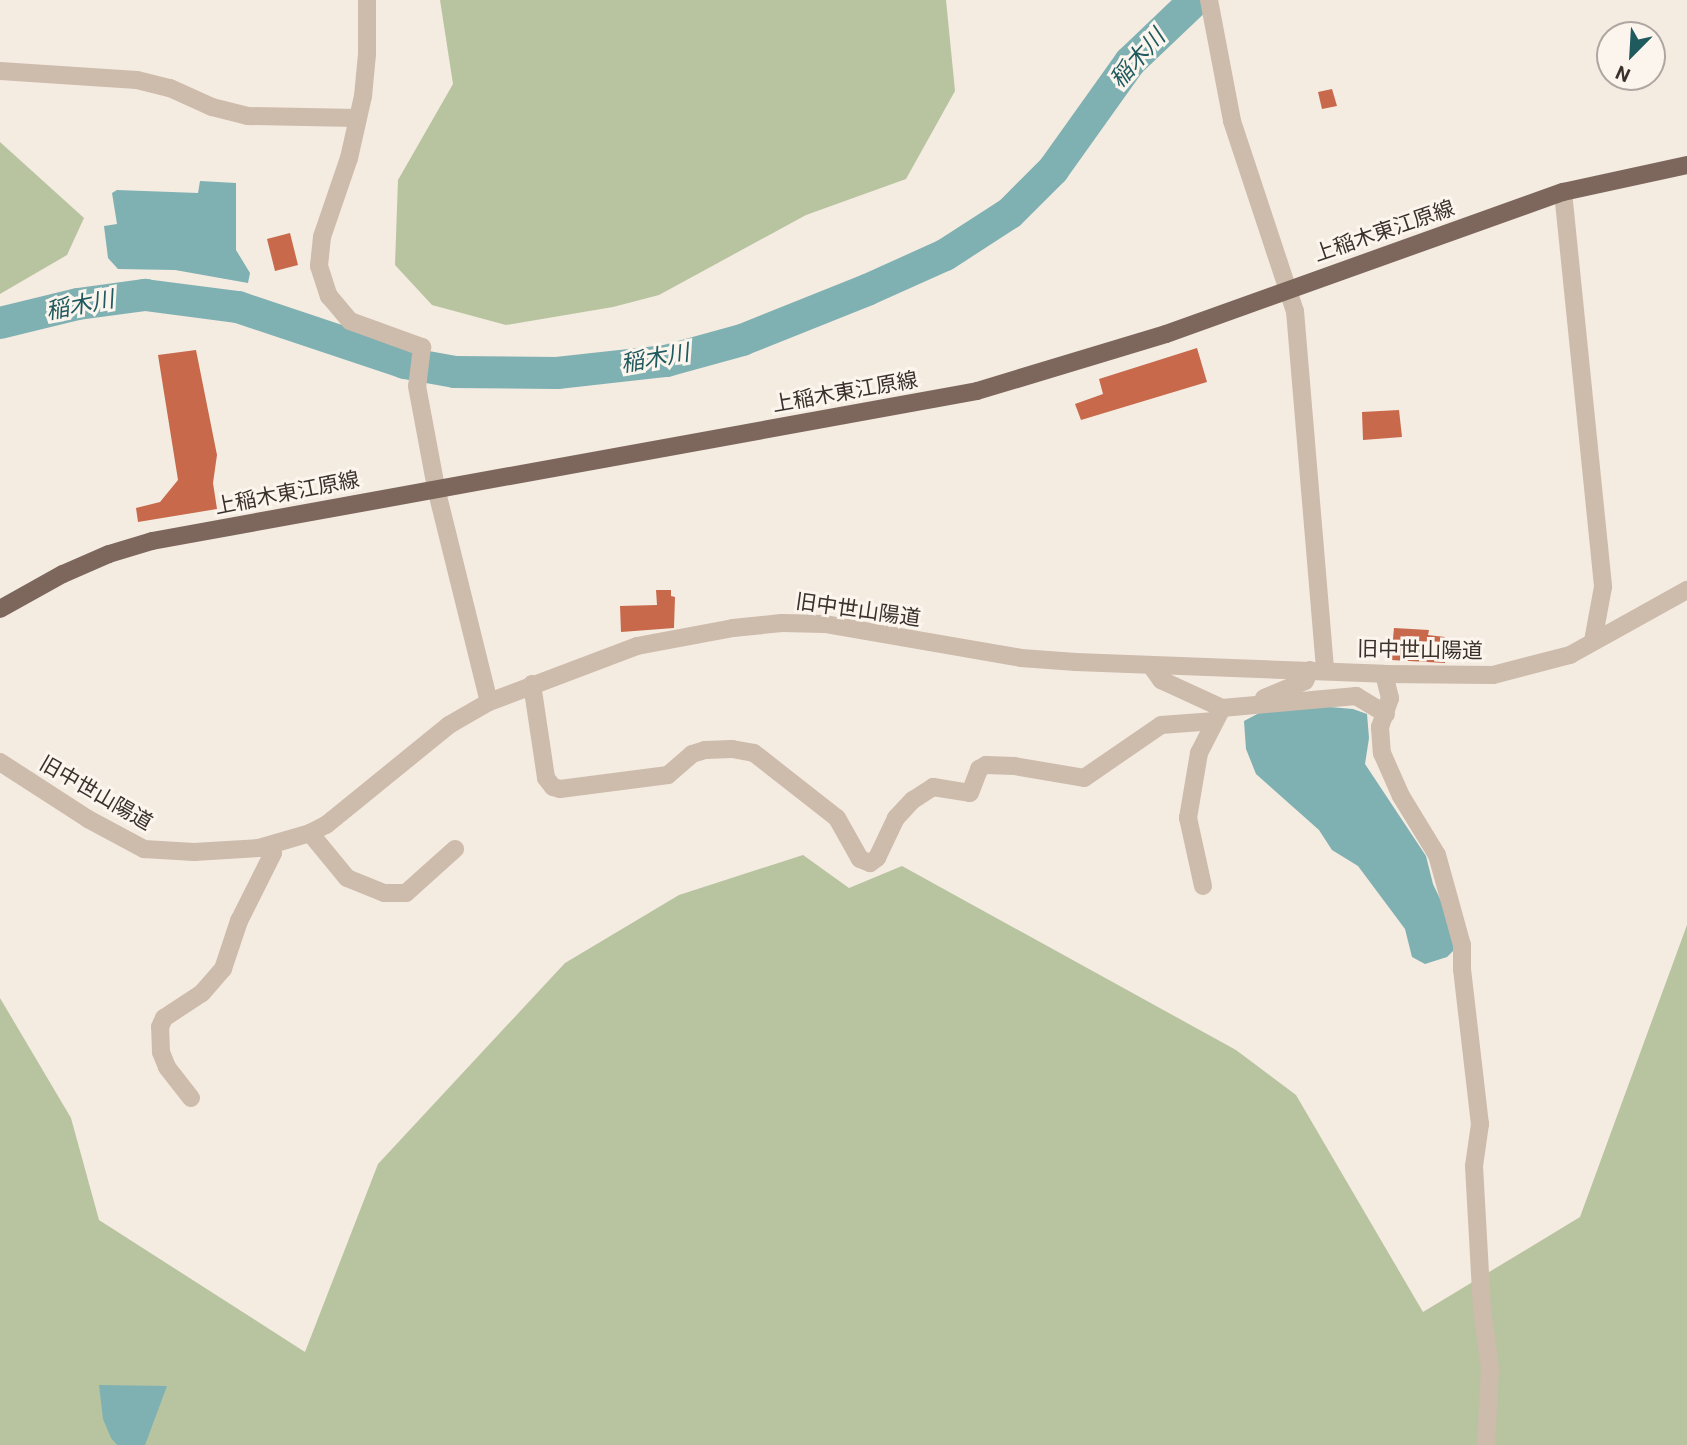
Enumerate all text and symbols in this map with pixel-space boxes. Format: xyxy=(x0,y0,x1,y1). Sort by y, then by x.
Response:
north arrow xyxy=(1596,21,1666,91)
water label: 稲木川 xyxy=(1105,24,1171,94)
text: N xyxy=(1612,61,1634,87)
street label: 上稲木東江原線 xyxy=(1310,195,1458,267)
water label: 稲木川 xyxy=(44,286,116,326)
water label: 稲木川 xyxy=(619,339,691,379)
street label: 上稲木東江原線 xyxy=(770,367,920,417)
street label: 上稲木東江原線 xyxy=(212,467,362,519)
street label: 旧中世山陽道 xyxy=(794,589,922,631)
street label: 旧中世山陽道 xyxy=(1357,636,1483,664)
street label: 旧中世山陽道 xyxy=(35,751,157,835)

